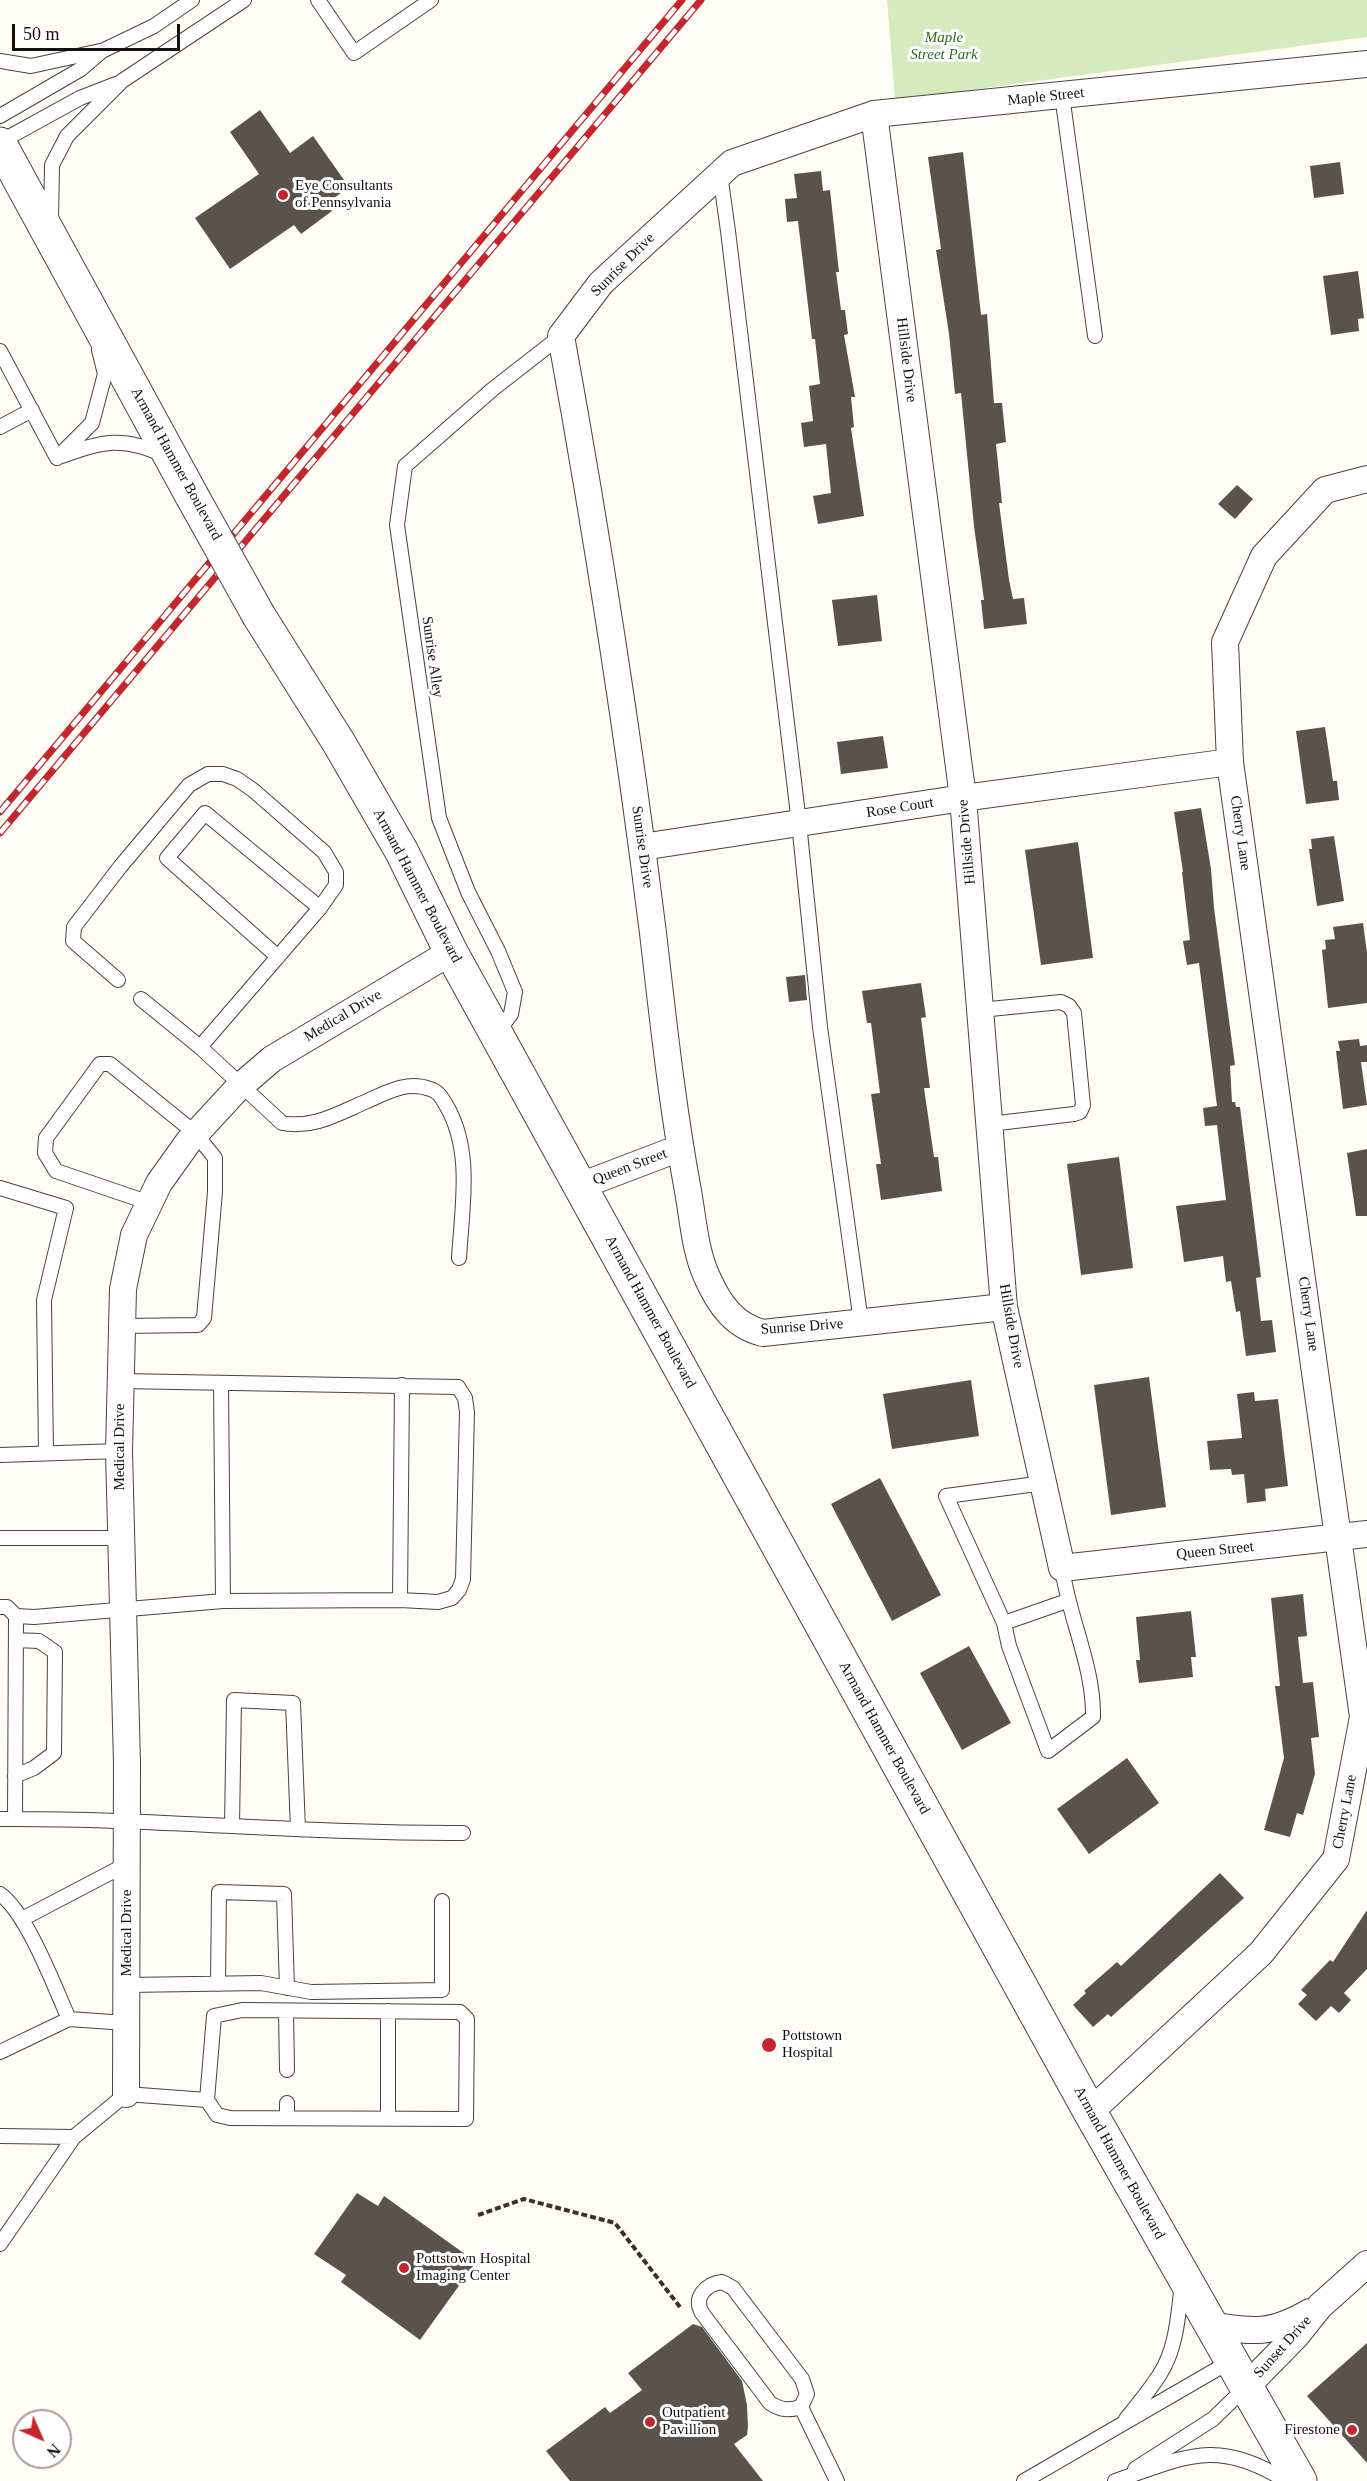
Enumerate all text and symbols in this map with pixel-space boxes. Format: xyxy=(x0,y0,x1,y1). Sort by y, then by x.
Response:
scale bar xyxy=(15,12,183,50)
text: 50 m xyxy=(23,24,60,44)
park label: Maple Street Park xyxy=(910,29,978,64)
street label: Maple Street xyxy=(1007,84,1085,110)
place label: Eye Consultants of Pennsylvania xyxy=(295,177,393,212)
marker: Eye Consultants of Pennsylvania xyxy=(276,188,290,202)
street label: Sunrise Drive xyxy=(587,229,659,301)
street label: Hillside Drive xyxy=(892,317,920,403)
street label: Armand Hammer Boulevard xyxy=(127,385,225,543)
street label: Sunrise Alley xyxy=(417,615,447,699)
street label: Rose Court xyxy=(865,794,935,822)
street label: Cherry Lane xyxy=(1226,794,1254,872)
street label: Hillside Drive xyxy=(954,799,980,885)
street label: Sunrise Drive xyxy=(627,805,657,889)
street label: Armand Hammer Boulevard xyxy=(369,806,465,966)
street label: Medical Drive xyxy=(301,986,385,1046)
street label: Queen Street xyxy=(590,1145,670,1189)
street label: Armand Hammer Boulevard xyxy=(601,1233,699,1391)
street label: Cherry Lane xyxy=(1294,1275,1322,1353)
street label: Hillside Drive xyxy=(995,1282,1027,1370)
street label: Sunrise Drive xyxy=(760,1315,844,1339)
street label: Medical Drive xyxy=(111,1403,129,1491)
street label: Queen Street xyxy=(1175,1538,1255,1564)
street label: Armand Hammer Boulevard xyxy=(835,1659,933,1817)
street label: Cherry Lane xyxy=(1329,1773,1361,1851)
street label: Medical Drive xyxy=(118,1889,136,1977)
place label: Pottstown Hospital xyxy=(782,2027,842,2062)
marker: Pottstown Hospital xyxy=(760,2036,778,2054)
street label: Armand Hammer Boulevard xyxy=(1070,2084,1168,2242)
place label: Pottstown Hospital Imaging Center xyxy=(416,2250,531,2285)
marker: Pottstown Hospital Imaging Center xyxy=(397,2261,411,2275)
street label: Sunset Drive xyxy=(1250,2312,1316,2382)
place label: Outpatient Pavillion xyxy=(662,2404,725,2439)
north arrow xyxy=(12,2409,72,2469)
marker: Outpatient Pavillion xyxy=(643,2415,657,2429)
place label: Firestone xyxy=(1284,2421,1340,2439)
marker: Firestone xyxy=(1345,2423,1359,2437)
text: N xyxy=(44,2441,64,2461)

